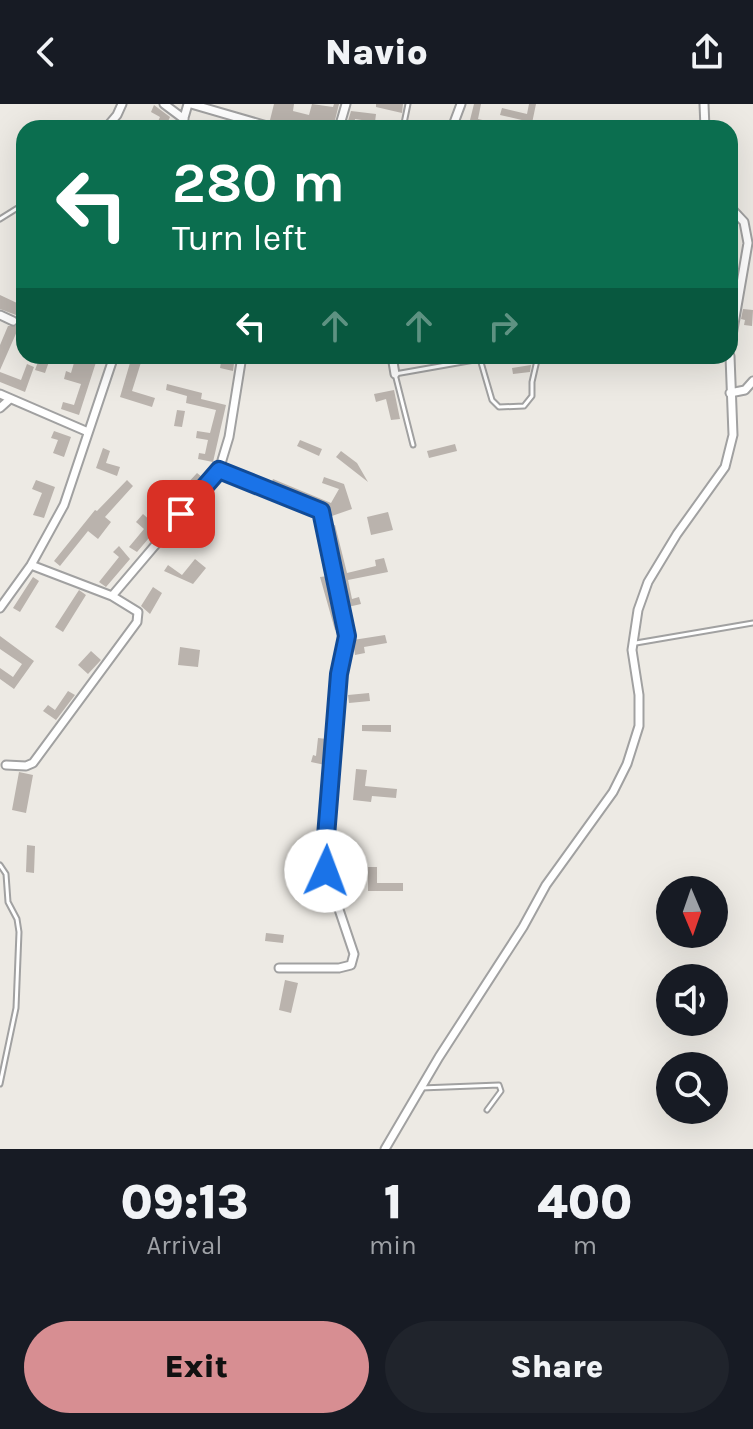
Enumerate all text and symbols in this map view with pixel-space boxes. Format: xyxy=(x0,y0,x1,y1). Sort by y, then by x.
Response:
icon: back xyxy=(24,30,68,74)
icon: share xyxy=(685,30,729,74)
text: Navio xyxy=(325,31,428,73)
text: 280 m xyxy=(172,150,345,215)
icon: left xyxy=(40,152,144,256)
text: Turn left xyxy=(172,217,307,259)
icon: left xyxy=(229,304,273,348)
icon: ahead xyxy=(313,304,357,348)
icon: ahead xyxy=(397,304,441,348)
icon: right xyxy=(481,304,525,348)
pin xyxy=(147,480,215,548)
icon: arrive xyxy=(159,492,203,536)
position arrow xyxy=(284,829,368,913)
north arrow xyxy=(656,876,728,948)
map controls xyxy=(656,876,728,1124)
button: sound xyxy=(656,964,728,1036)
button: search xyxy=(656,1052,728,1124)
text: 09:13 xyxy=(121,1174,248,1230)
text: 1 xyxy=(384,1174,402,1230)
text: 400 xyxy=(537,1174,632,1230)
text: Arrival xyxy=(146,1230,223,1261)
text: min xyxy=(369,1230,417,1261)
text: m xyxy=(573,1230,597,1261)
button: Exit xyxy=(24,1321,369,1413)
button: Share xyxy=(385,1321,729,1413)

